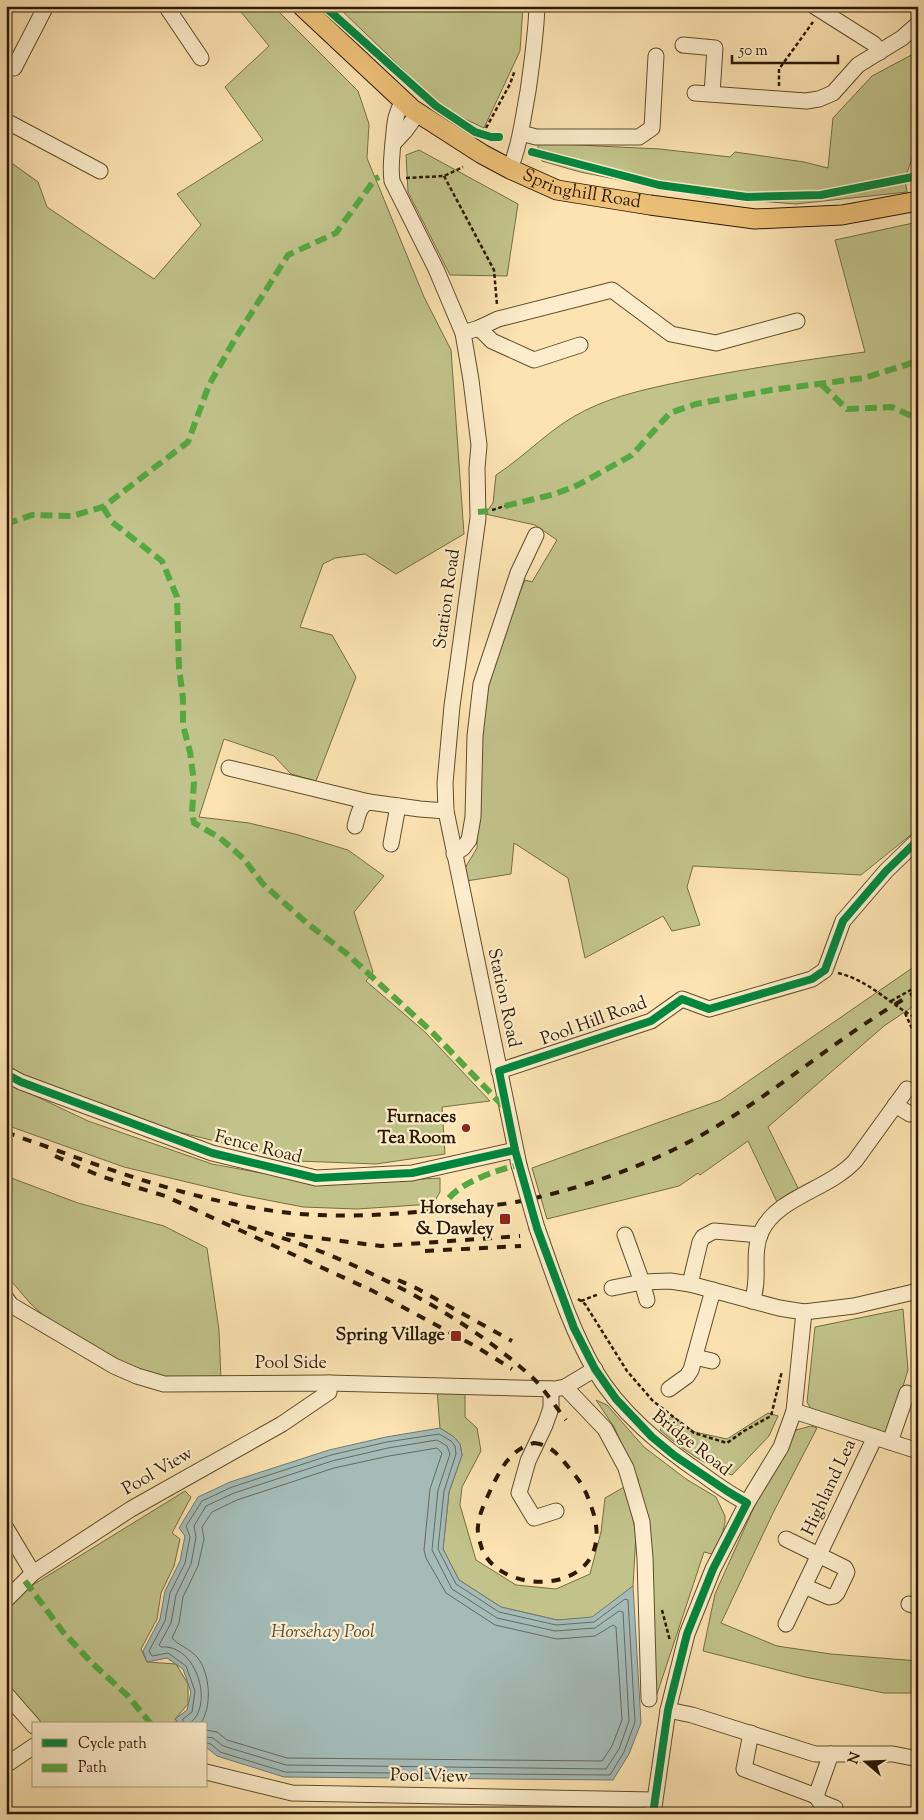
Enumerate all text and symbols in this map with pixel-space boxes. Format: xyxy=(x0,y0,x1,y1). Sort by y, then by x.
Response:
scale bar xyxy=(732,32,838,64)
text: 50 m xyxy=(738,41,768,62)
street label: Springhill Road xyxy=(518,163,643,216)
street label: Station Road xyxy=(428,547,468,651)
street label: Station Road xyxy=(480,946,526,1050)
street label: Pool Hill Road xyxy=(537,991,651,1053)
place label: Furnaces Tea Room xyxy=(377,1105,456,1152)
marker: Furnaces Tea Room xyxy=(460,1122,472,1134)
street label: Fence Road xyxy=(211,1125,305,1171)
place label: Horsehay & Dawley xyxy=(416,1196,494,1243)
marker: Horsehay & Dawley xyxy=(498,1212,512,1226)
place label: Spring Village xyxy=(336,1323,446,1349)
marker: Spring Village xyxy=(449,1329,463,1343)
street label: Pool Side xyxy=(255,1351,327,1377)
street label: Bridge Road xyxy=(646,1405,736,1483)
street label: Highland Lea xyxy=(796,1435,864,1541)
street label: Pool View xyxy=(118,1441,199,1503)
water label: Horsehay Pool xyxy=(271,1619,375,1646)
legend xyxy=(32,1722,208,1788)
text: Cycle path xyxy=(78,1734,147,1755)
north arrow xyxy=(842,1738,892,1788)
text: N xyxy=(844,1750,867,1767)
text: Path xyxy=(78,1758,107,1779)
street label: Pool View xyxy=(390,1763,469,1791)

